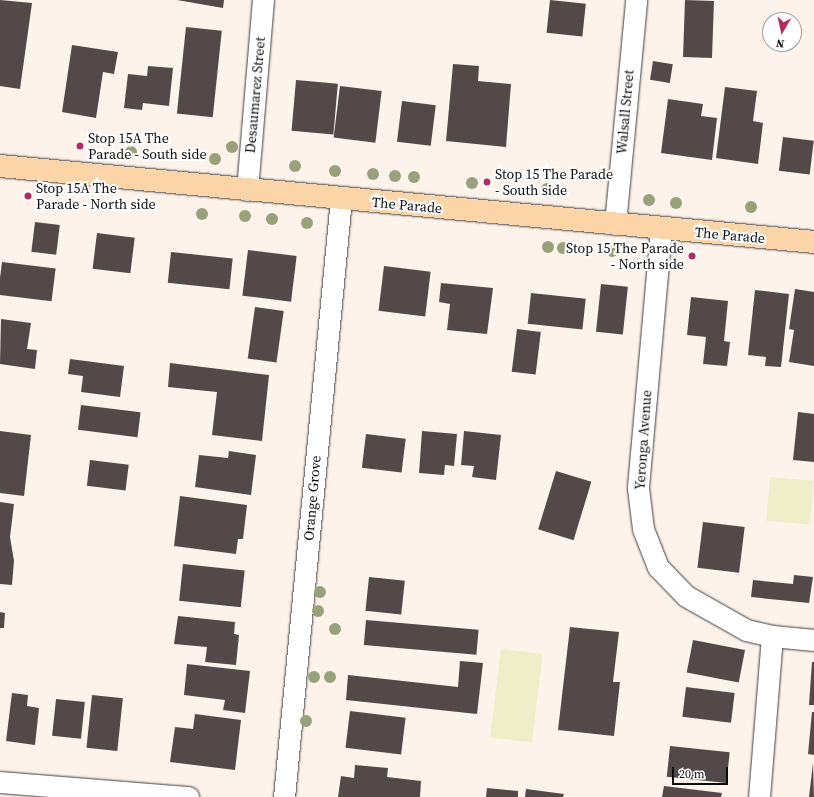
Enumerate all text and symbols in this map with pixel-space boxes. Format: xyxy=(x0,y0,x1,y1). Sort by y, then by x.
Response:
north arrow xyxy=(762,12,802,52)
text: N xyxy=(775,35,785,51)
street label: Desaumarez Street xyxy=(242,36,268,154)
street label: Walsall Street xyxy=(613,69,637,155)
place label: Stop 15A The Parade - South side xyxy=(88,130,207,162)
marker: Stop 15A The Parade - South side xyxy=(75,141,85,151)
place label: Stop 15 The Parade - South side xyxy=(495,166,613,198)
marker: Stop 15 The Parade - South side xyxy=(482,177,492,187)
place label: Stop 15A The Parade - North side xyxy=(36,180,156,212)
marker: Stop 15A The Parade - North side xyxy=(23,191,33,201)
street label: The Parade xyxy=(371,194,443,216)
street label: The Parade xyxy=(694,224,766,246)
place label: Stop 15 The Parade - North side xyxy=(566,240,684,272)
marker: Stop 15 The Parade - North side xyxy=(687,251,697,261)
street label: Yeronga Avenue xyxy=(631,390,655,490)
street label: Orange Grove xyxy=(300,455,324,541)
scale bar xyxy=(674,759,730,785)
text: 20 m xyxy=(679,766,705,782)

